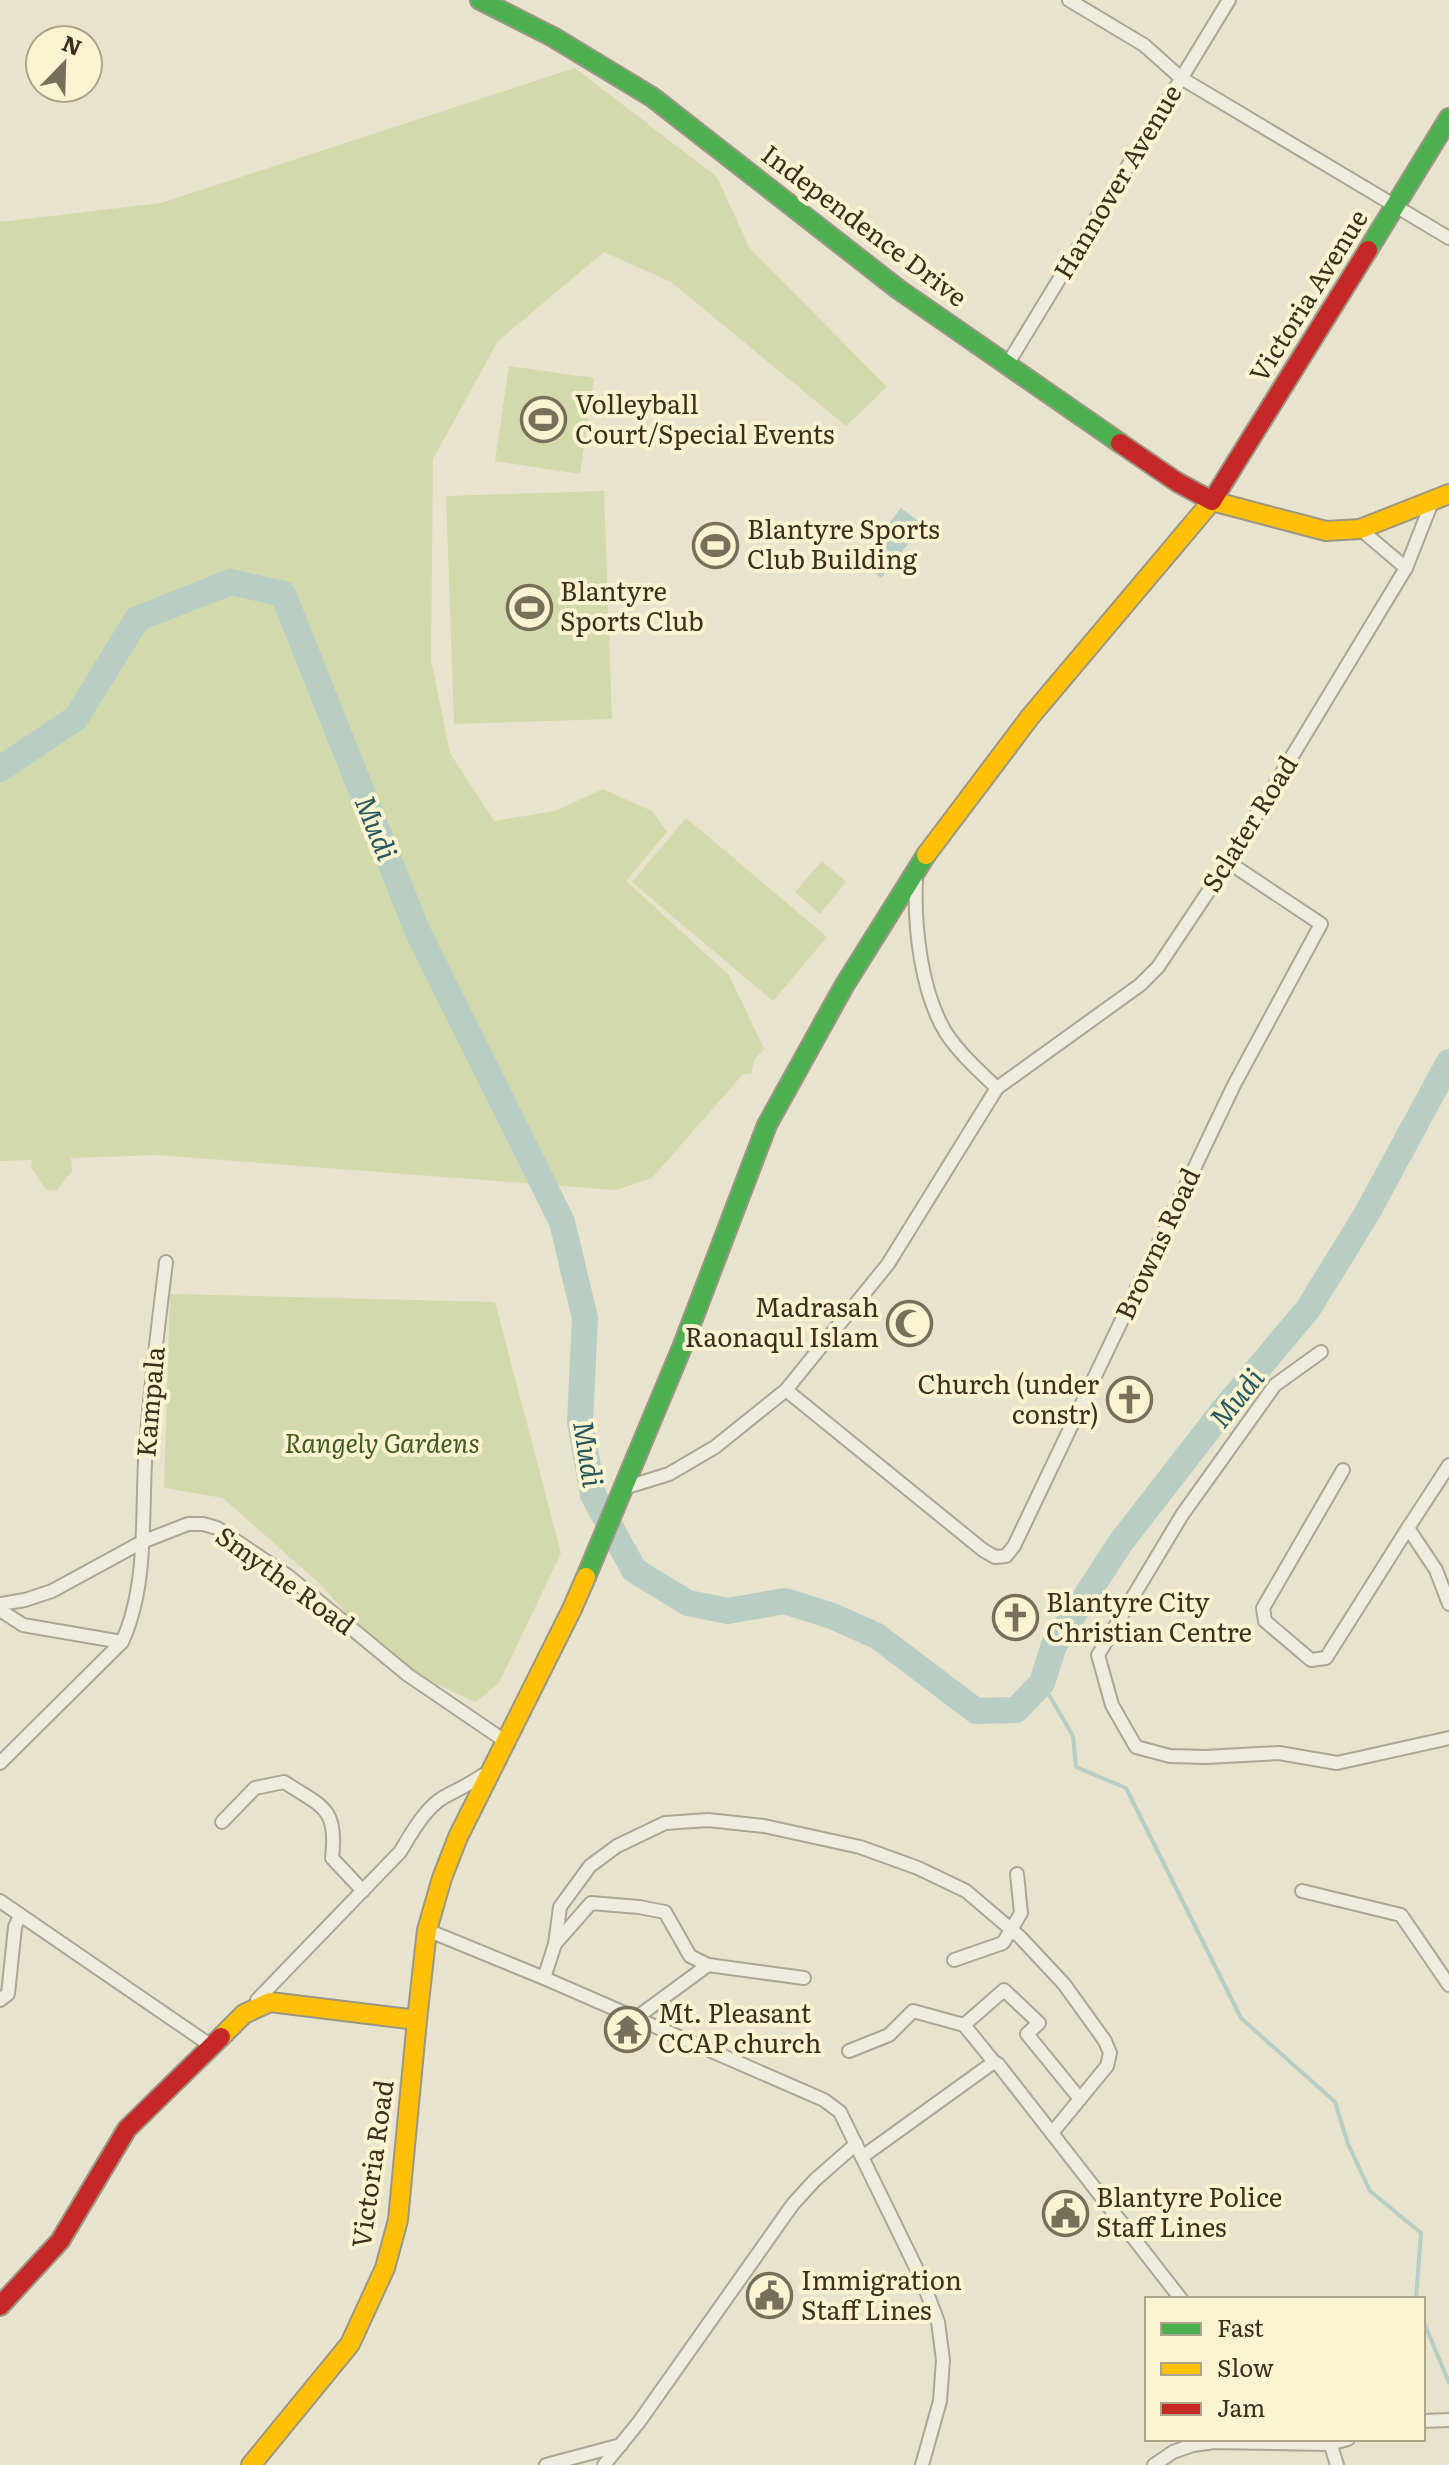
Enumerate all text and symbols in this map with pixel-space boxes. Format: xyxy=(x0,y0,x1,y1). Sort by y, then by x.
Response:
north arrow xyxy=(24,24,104,104)
text: N xyxy=(57,25,87,63)
street label: Hannover Avenue xyxy=(1042,76,1190,286)
street label: Independence Drive xyxy=(754,134,977,314)
street label: Victoria Avenue xyxy=(1238,201,1376,389)
place label: Volleyball Court/Special Events xyxy=(575,383,835,452)
sports icon: Volleyball Court/Special Events xyxy=(520,396,568,444)
place label: Blantyre Sports Club Building xyxy=(747,508,940,577)
sports icon: Blantyre Sports Club Building xyxy=(692,521,740,569)
place label: Blantyre Sports Club xyxy=(560,570,704,639)
sports icon: Blantyre Sports Club xyxy=(505,583,553,631)
street label: Sclater Road xyxy=(1190,747,1305,899)
water label: Mudi xyxy=(346,789,410,867)
street label: Browns Road xyxy=(1104,1161,1208,1325)
place label: Madrasah Raonaqul Islam xyxy=(685,1286,879,1355)
mosque icon: Madrasah Raonaqul Islam xyxy=(886,1299,934,1347)
street label: Kampala xyxy=(124,1345,173,1459)
water label: Mudi xyxy=(1198,1357,1273,1436)
place label: Church (under constr) xyxy=(917,1363,1100,1432)
church icon: Church (under constr) xyxy=(1106,1376,1154,1424)
water label: Mudi xyxy=(564,1418,616,1490)
park label: Rangely Gardens xyxy=(284,1422,480,1461)
street label: Smythe Road xyxy=(209,1515,364,1643)
place label: Blantyre City Christian Centre xyxy=(1046,1581,1252,1650)
church icon: Blantyre City Christian Centre xyxy=(991,1594,1039,1642)
place label: Mt. Pleasant CCAP church xyxy=(658,1992,821,2061)
temple icon: Mt. Pleasant CCAP church xyxy=(603,2005,651,2053)
street label: Victoria Road xyxy=(339,2077,402,2250)
place label: Blantyre Police Staff Lines xyxy=(1096,2176,1282,2245)
public building icon: Blantyre Police Staff Lines xyxy=(1041,2189,1089,2237)
place label: Immigration Staff Lines xyxy=(801,2259,962,2328)
public building icon: Immigration Staff Lines xyxy=(746,2272,794,2320)
legend xyxy=(1145,2297,1425,2441)
text: Fast xyxy=(1217,2309,1264,2344)
text: Slow xyxy=(1217,2349,1274,2384)
text: Jam xyxy=(1217,2389,1265,2424)

